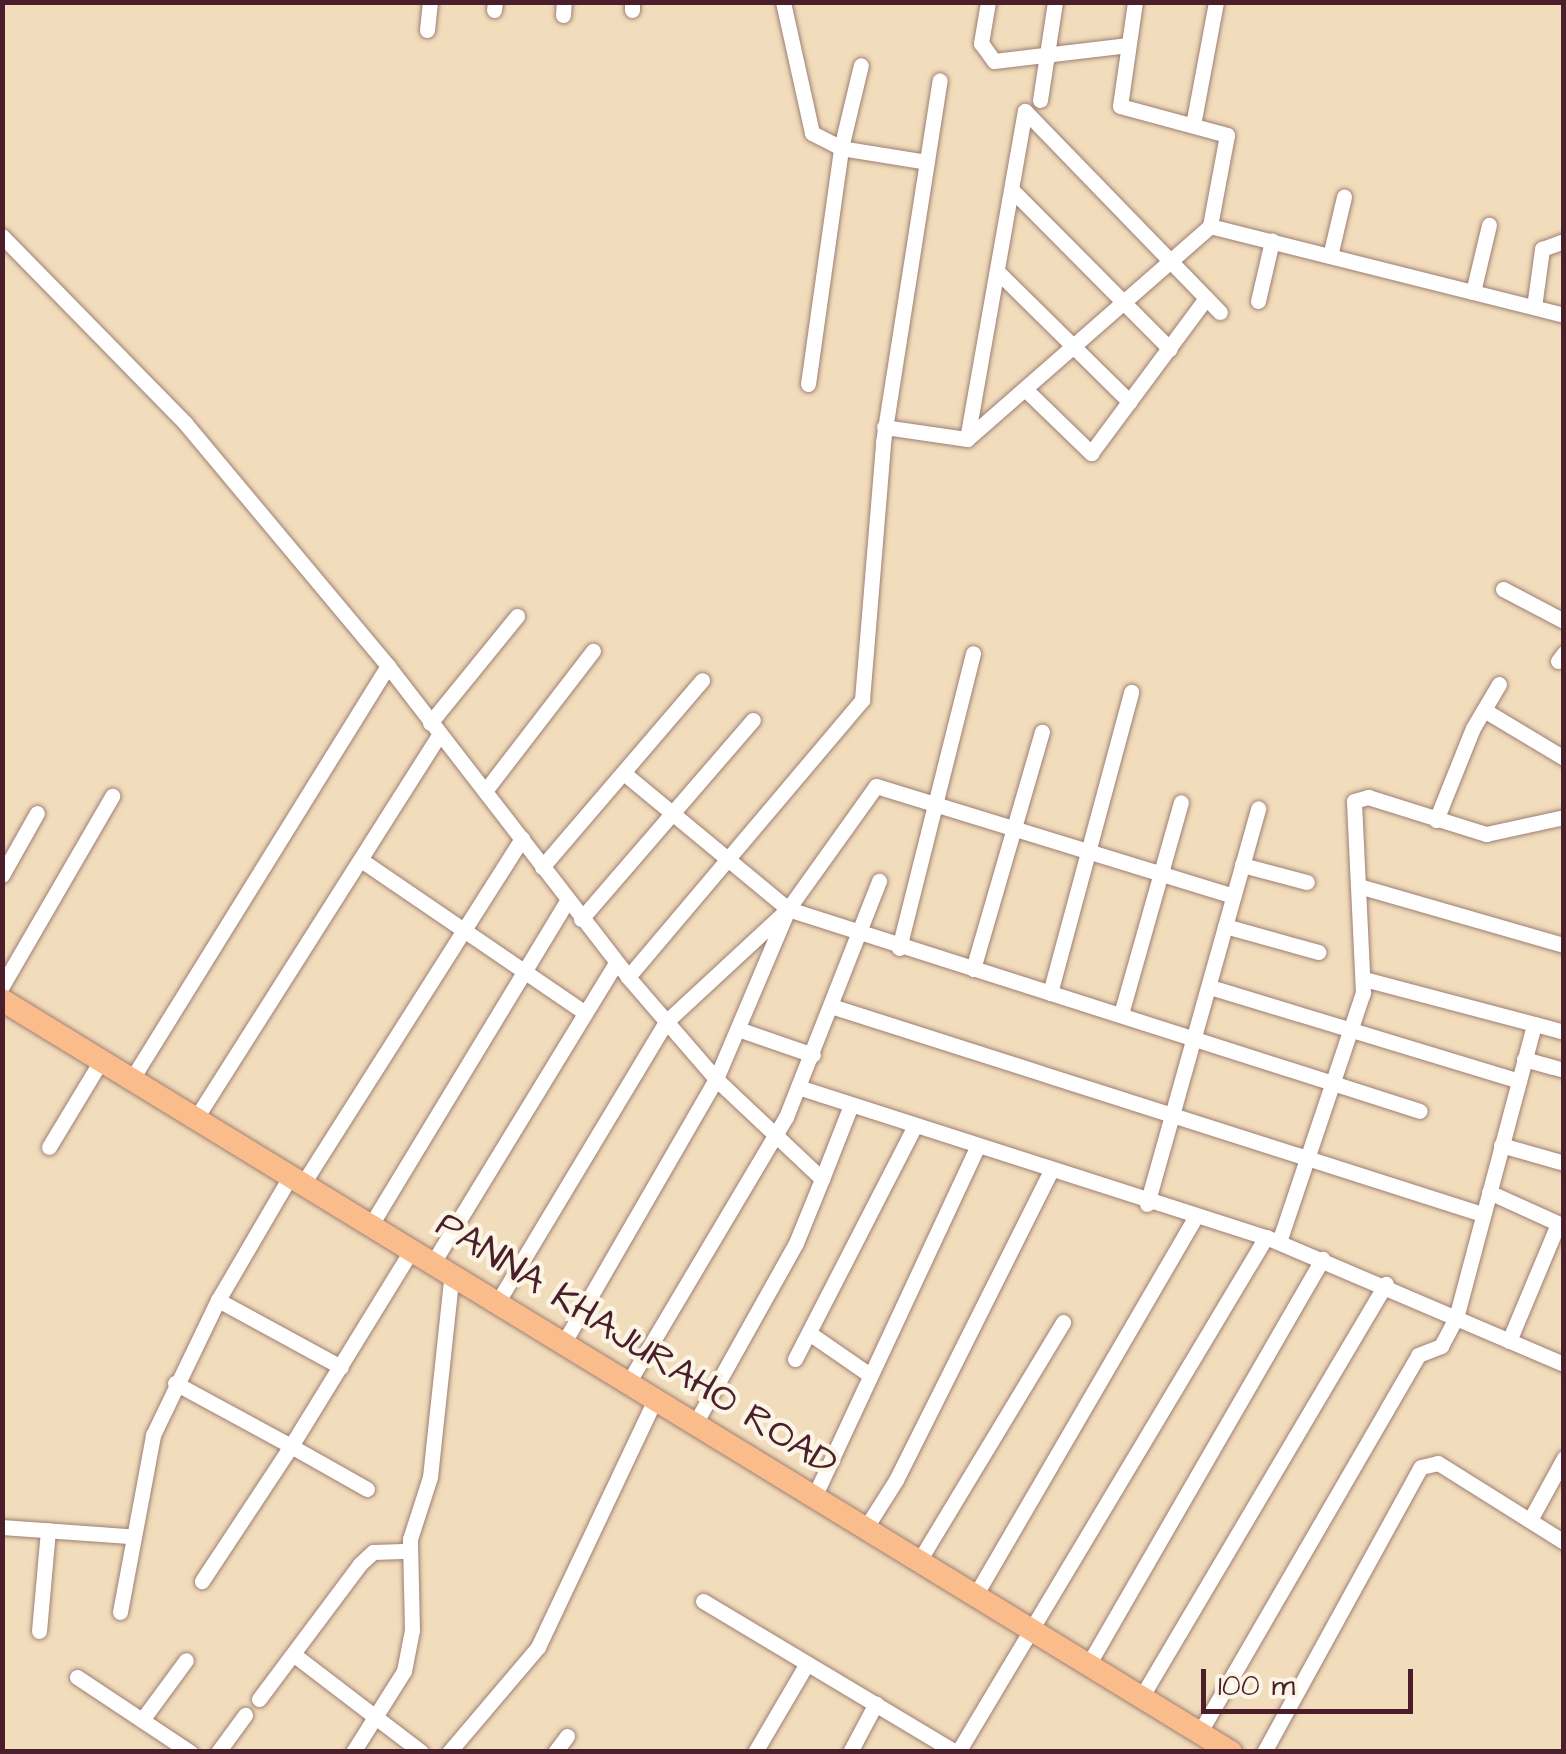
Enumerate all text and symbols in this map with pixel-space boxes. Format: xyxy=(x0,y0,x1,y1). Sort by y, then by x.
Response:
street label: PANNA KHAJURAHO ROAD xyxy=(427,1203,845,1487)
scale bar xyxy=(1206,1649,1418,1711)
text: 100 m xyxy=(1218,1665,1295,1707)

